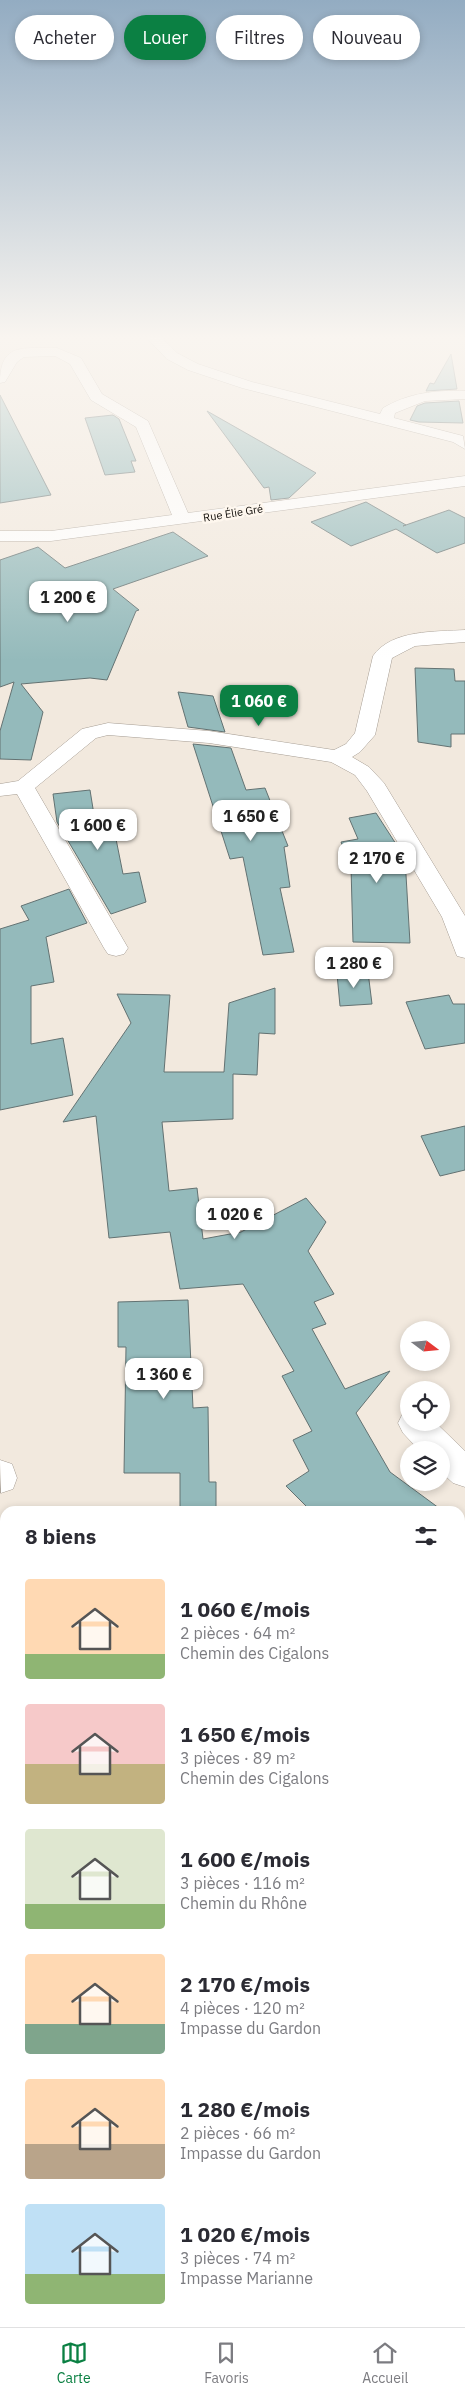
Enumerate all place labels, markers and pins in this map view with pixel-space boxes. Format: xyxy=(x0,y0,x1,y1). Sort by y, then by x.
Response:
pin: 1 200 € xyxy=(22,580,114,623)
pin: 1 060 € xyxy=(213,684,305,727)
pin: 1 650 € xyxy=(205,800,297,842)
pin: 1 600 € xyxy=(52,808,144,851)
pin: 2 170 € xyxy=(331,842,423,884)
pin: 1 280 € xyxy=(308,946,400,989)
pin: 1 020 € xyxy=(189,1198,281,1240)
pin: 1 360 € xyxy=(118,1358,210,1400)

